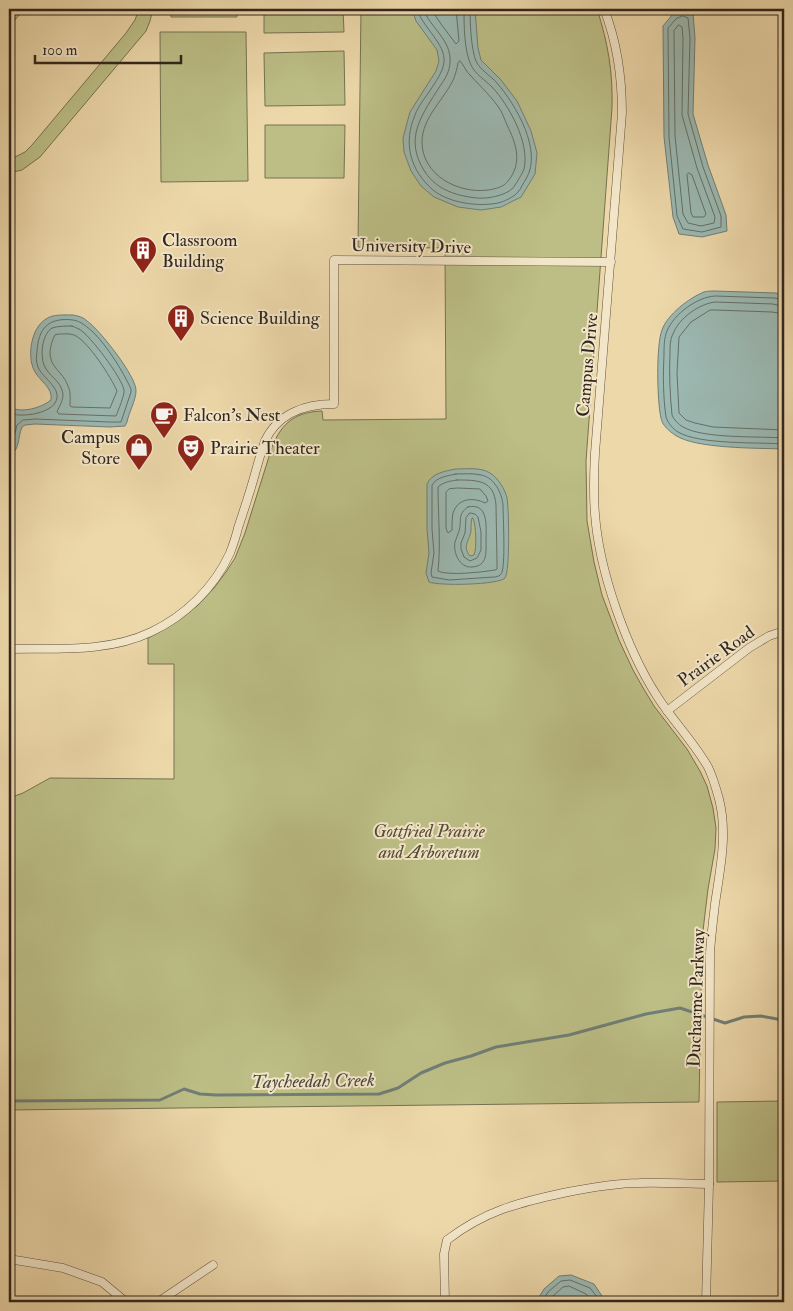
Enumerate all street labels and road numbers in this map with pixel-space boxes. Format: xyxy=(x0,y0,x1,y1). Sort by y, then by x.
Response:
street label: University Drive xyxy=(351,234,472,259)
street label: Campus Drive xyxy=(572,312,604,418)
street label: Prairie Road xyxy=(673,621,759,692)
street label: Ducharme Parkway xyxy=(683,927,710,1068)

